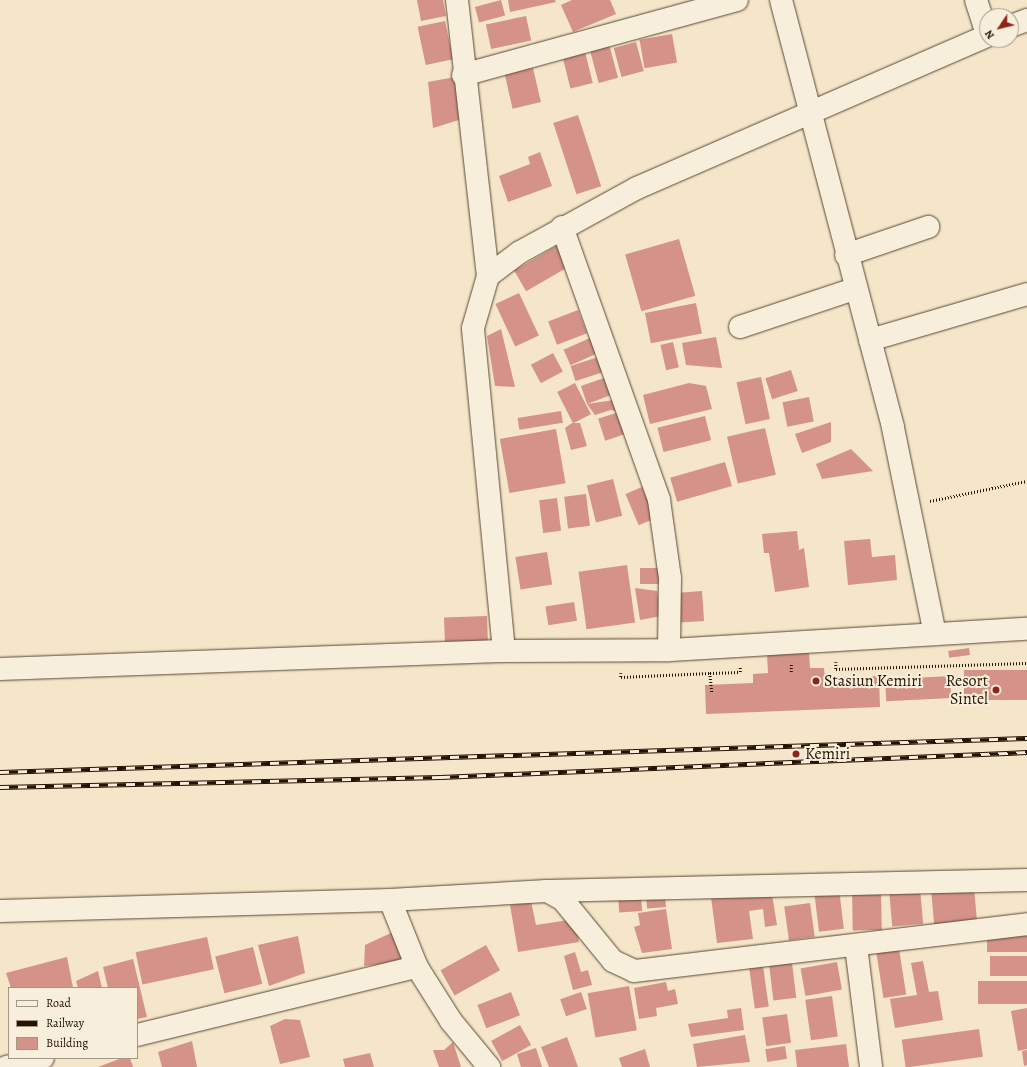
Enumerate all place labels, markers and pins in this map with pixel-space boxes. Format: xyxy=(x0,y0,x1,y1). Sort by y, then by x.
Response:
place label: Stasiun Kemiri xyxy=(824,671,922,691)
place label: Resort Sintel xyxy=(946,671,988,709)
marker: Stasiun Kemiri xyxy=(811,676,821,686)
marker: Resort Sintel xyxy=(991,685,1001,695)
place label: Kemiri xyxy=(805,744,850,764)
marker: Kemiri xyxy=(790,748,802,760)

